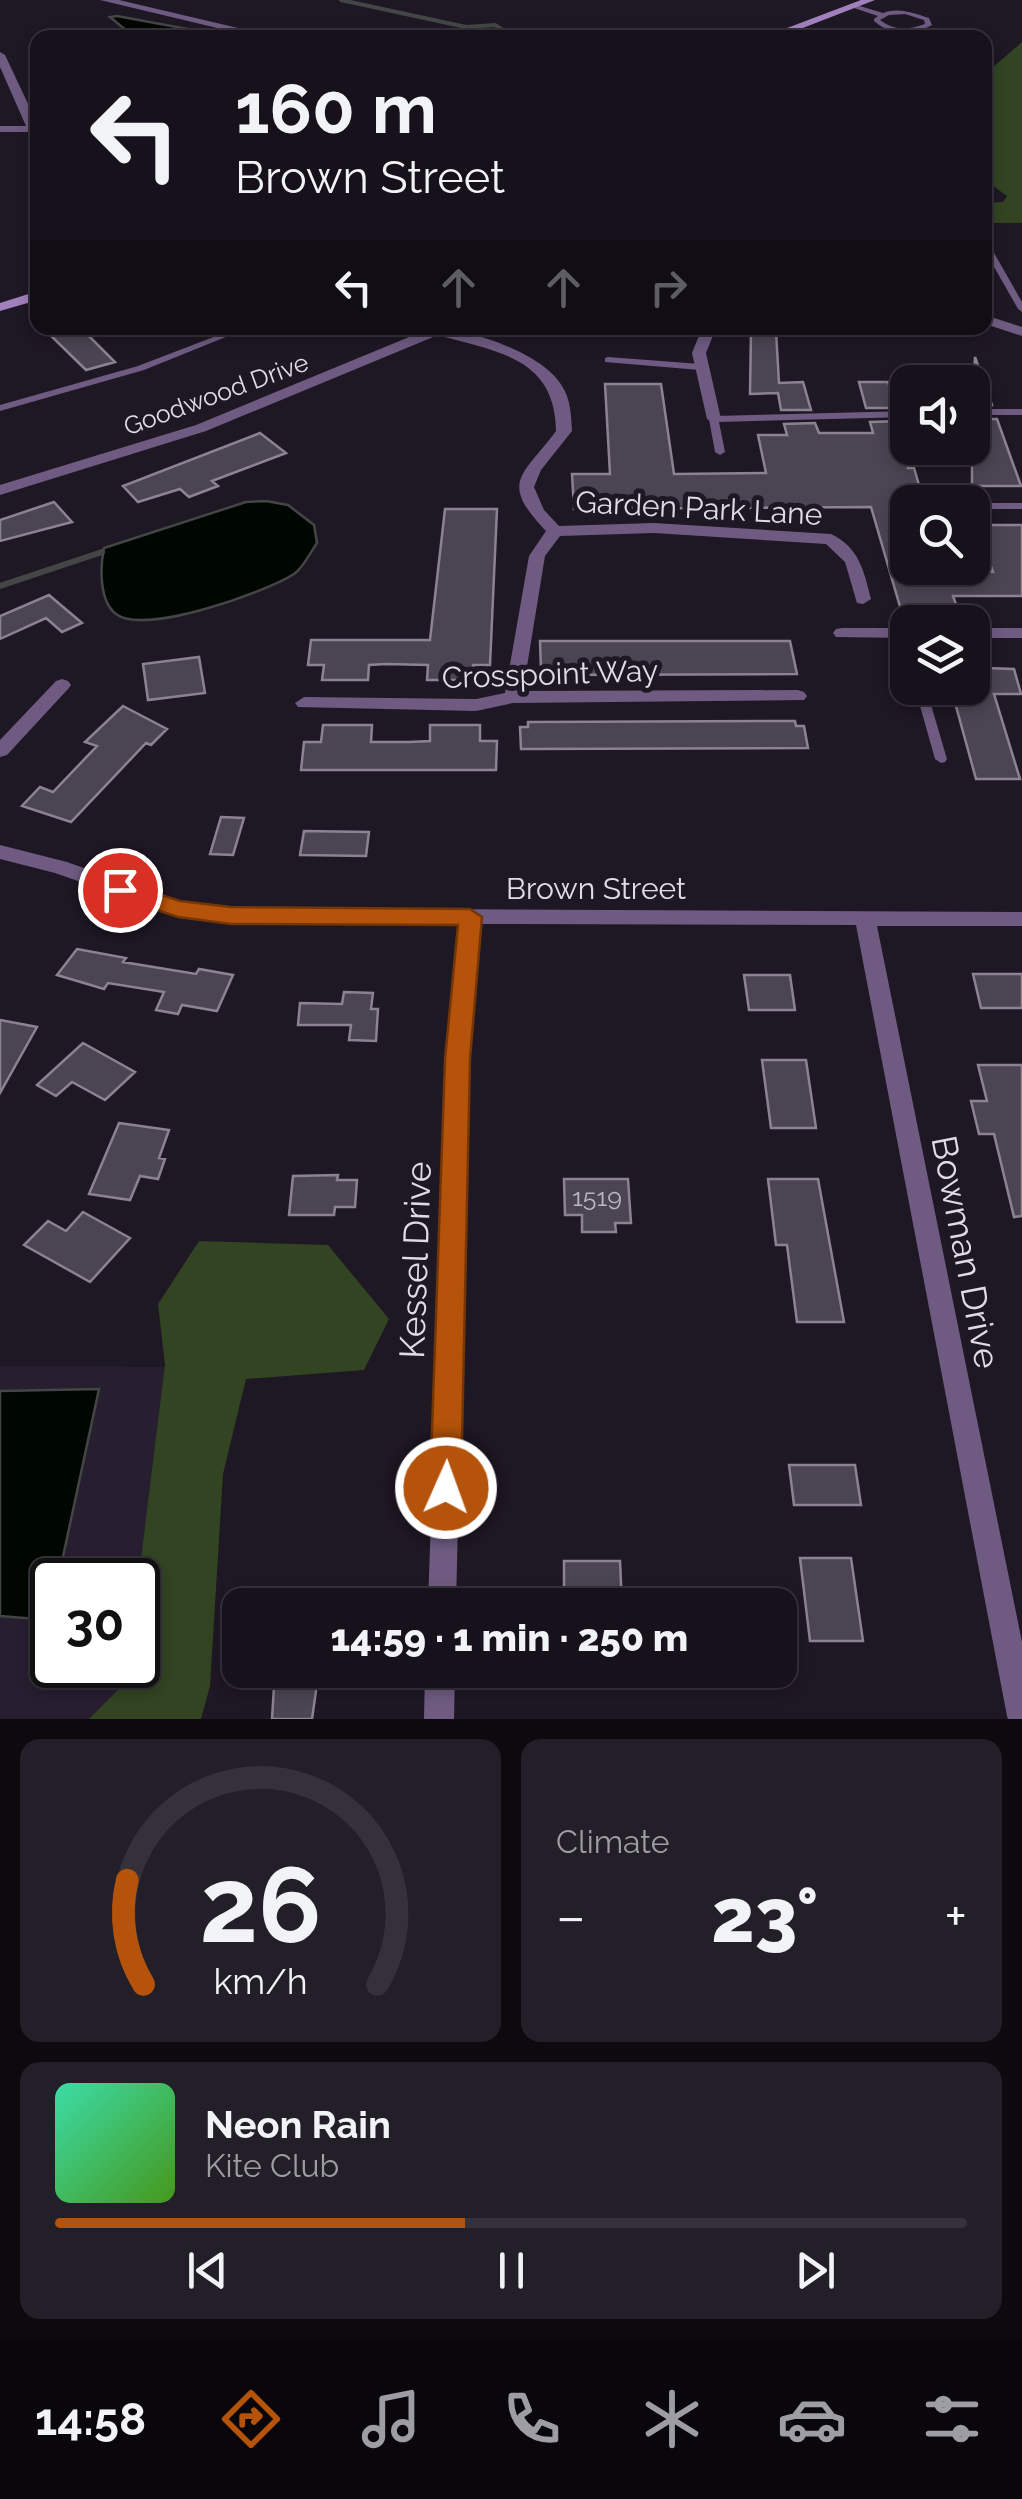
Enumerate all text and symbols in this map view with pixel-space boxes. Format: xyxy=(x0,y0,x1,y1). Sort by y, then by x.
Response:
text: 160 m xyxy=(235,67,437,149)
icon: left xyxy=(70,70,200,200)
text: Brown Street xyxy=(235,151,505,204)
icon: left xyxy=(326,260,381,315)
icon: ahead xyxy=(431,260,486,315)
icon: ahead xyxy=(536,260,591,315)
icon: right xyxy=(641,260,696,315)
street label: Goodwood Drive xyxy=(120,347,312,441)
map controls xyxy=(890,365,990,705)
button: sound xyxy=(890,365,990,465)
street label: Garden Park Lane xyxy=(575,484,823,532)
button: search xyxy=(890,485,990,585)
button: layers xyxy=(890,605,990,705)
street label: Crosspoint Way xyxy=(441,653,659,695)
pin xyxy=(78,848,163,933)
icon: arrive xyxy=(93,863,148,918)
street label: Brown Street xyxy=(506,871,686,906)
street label: Bowman Drive xyxy=(923,1132,1009,1372)
street label: Kessel Drive xyxy=(391,1161,439,1359)
house number: 1519 xyxy=(572,1182,622,1212)
position arrow xyxy=(394,1436,498,1540)
speed limit sign: 30 xyxy=(30,1558,160,1688)
text: 14:59 · 1 min · 250 m xyxy=(331,1615,688,1660)
text: Climate xyxy=(556,1823,670,1860)
text: 26 xyxy=(200,1844,321,1966)
text: 23° xyxy=(711,1871,818,1960)
text: − xyxy=(556,1884,586,1949)
text: + xyxy=(944,1884,967,1949)
text: km/h xyxy=(213,1960,308,2002)
text: Neon Rain xyxy=(205,2102,391,2147)
text: Kite Club xyxy=(205,2147,339,2184)
icon: previous xyxy=(180,2243,235,2298)
icon: pause xyxy=(484,2243,539,2298)
icon: next xyxy=(788,2243,843,2298)
icon: directions xyxy=(216,2384,286,2454)
icon: music xyxy=(356,2384,426,2454)
icon: phone xyxy=(497,2384,567,2454)
icon: climate xyxy=(637,2384,707,2454)
icon: car xyxy=(777,2384,847,2454)
icon: filters xyxy=(917,2384,987,2454)
text: 14:58 xyxy=(35,2393,146,2446)

